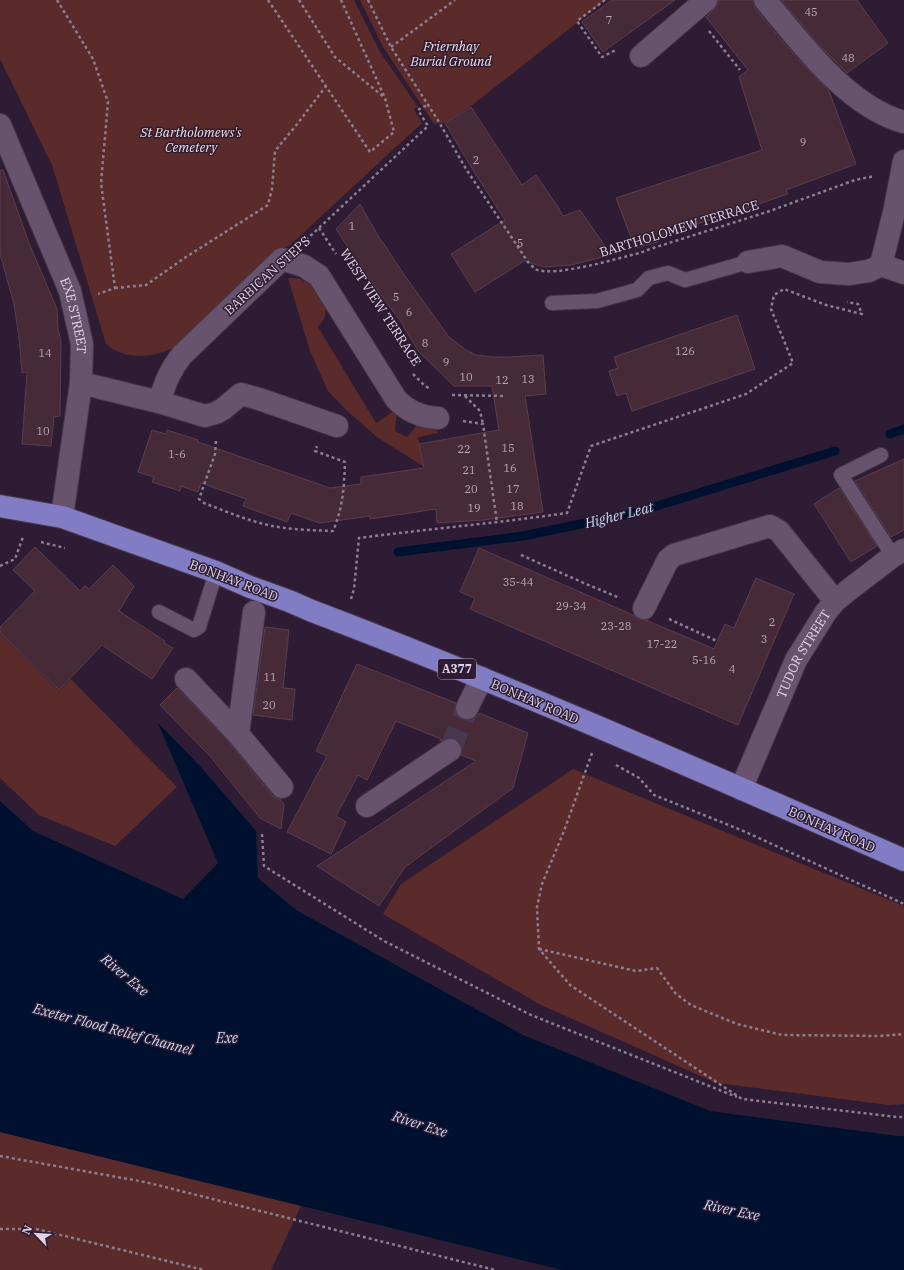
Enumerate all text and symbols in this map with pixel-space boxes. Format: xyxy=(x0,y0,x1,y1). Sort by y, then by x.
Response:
house number: 45 xyxy=(804,5,818,19)
house number: 7 xyxy=(606,13,612,27)
park label: Friernhay Burial Ground xyxy=(410,38,492,70)
house number: 48 xyxy=(841,51,855,65)
park label: St Bartholomews's Cemetery xyxy=(139,124,242,156)
house number: 9 xyxy=(800,135,806,149)
house number: 2 xyxy=(473,153,479,167)
street label: BARTHOLOMEW TERRACE xyxy=(597,196,761,261)
house number: 1 xyxy=(349,219,355,233)
street label: BARBICAN STEPS xyxy=(221,232,314,318)
house number: 5 xyxy=(517,236,523,250)
street label: WEST VIEW TERRACE xyxy=(336,245,425,369)
street label: EXE STREET xyxy=(56,275,90,354)
house number: 5 xyxy=(393,290,399,304)
house number: 6 xyxy=(406,305,412,319)
house number: 8 xyxy=(422,336,428,350)
house number: 126 xyxy=(675,344,695,358)
house number: 14 xyxy=(38,346,52,360)
house number: 9 xyxy=(443,355,449,369)
house number: 10 xyxy=(459,370,473,384)
house number: 13 xyxy=(521,372,535,386)
house number: 12 xyxy=(495,373,509,387)
house number: 10 xyxy=(36,424,50,438)
house number: 15 xyxy=(501,441,515,455)
house number: 22 xyxy=(457,442,471,456)
house number: 1-6 xyxy=(168,447,186,461)
house number: 16 xyxy=(503,461,517,475)
house number: 21 xyxy=(462,463,476,477)
house number: 20 xyxy=(464,482,478,496)
house number: 17 xyxy=(506,482,520,496)
water label: Higher Leat xyxy=(582,498,656,532)
house number: 18 xyxy=(510,499,524,513)
house number: 19 xyxy=(467,501,481,515)
street label: BONHAY ROAD xyxy=(187,556,281,605)
house number: 35-44 xyxy=(503,575,534,589)
house number: 29-34 xyxy=(556,599,587,613)
street label: TUDOR STREET xyxy=(773,606,835,701)
house number: 2 xyxy=(769,615,775,629)
house number: 23-28 xyxy=(601,619,631,633)
house number: 3 xyxy=(761,632,767,646)
house number: 17-22 xyxy=(647,637,677,651)
house number: 5-16 xyxy=(692,653,716,667)
road number: A377 xyxy=(438,659,476,679)
house number: 4 xyxy=(729,662,736,676)
house number: 11 xyxy=(263,670,277,684)
street label: BONHAY ROAD xyxy=(488,675,581,728)
house number: 20 xyxy=(262,698,276,712)
street label: BONHAY ROAD xyxy=(786,803,878,856)
water label: River Exe xyxy=(97,949,153,1001)
water label: Exeter Flood Relief Channel xyxy=(30,999,196,1059)
water label: Exe xyxy=(215,1029,239,1047)
water label: River Exe xyxy=(389,1106,450,1142)
water label: River Exe xyxy=(701,1195,762,1225)
north arrow xyxy=(16,1214,56,1254)
text: N xyxy=(19,1223,35,1237)

